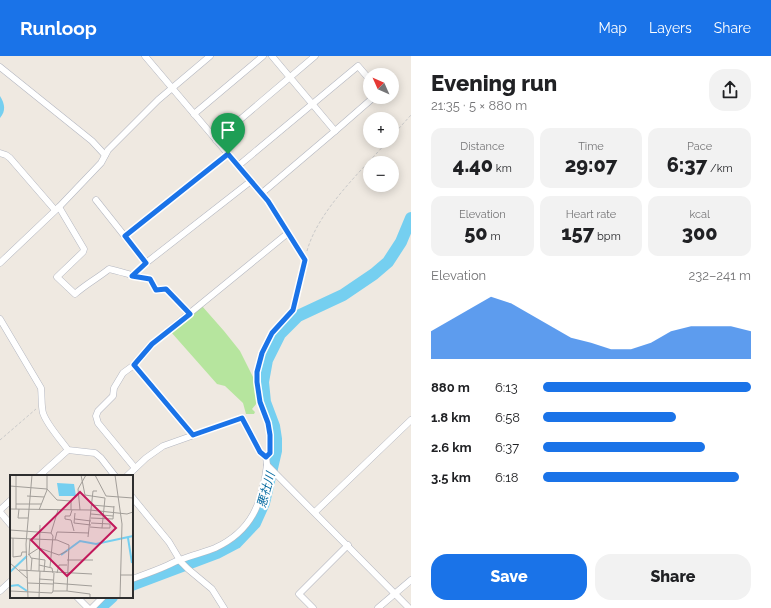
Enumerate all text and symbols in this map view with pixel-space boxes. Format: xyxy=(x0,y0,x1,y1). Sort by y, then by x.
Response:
text: Runloop xyxy=(20,17,97,39)
text: Map xyxy=(599,20,627,36)
text: Layers xyxy=(649,20,692,36)
text: Share xyxy=(714,20,751,36)
north arrow xyxy=(363,68,399,104)
map controls xyxy=(363,68,399,192)
button: share xyxy=(709,69,751,111)
text: Evening run xyxy=(431,70,557,96)
text: 21:35 · 5 × 880 m xyxy=(431,98,527,113)
button: + xyxy=(363,112,399,148)
pin xyxy=(211,113,245,154)
icon: arrive xyxy=(217,119,239,141)
text: Distance xyxy=(460,140,504,153)
text: Time xyxy=(578,140,604,153)
text: Pace xyxy=(687,140,712,153)
text: 4.40 xyxy=(453,153,493,177)
text: 29:07 xyxy=(565,153,617,177)
text: 6:37 xyxy=(667,153,707,177)
button: − xyxy=(363,156,399,192)
text: km xyxy=(493,162,512,175)
text: /km xyxy=(707,162,733,175)
text: Elevation xyxy=(459,208,506,221)
text: Heart rate xyxy=(566,208,616,221)
text: kcal xyxy=(689,208,710,221)
text: 50 xyxy=(464,221,488,245)
text: 157 xyxy=(561,221,594,245)
text: 300 xyxy=(682,221,718,245)
text: m xyxy=(488,230,501,243)
text: bpm xyxy=(594,230,621,243)
text: Elevation xyxy=(431,268,486,283)
text: 232–241 m xyxy=(688,268,751,283)
text: 880 m xyxy=(431,380,470,395)
text: 6:13 xyxy=(495,380,518,395)
text: 1.8 km xyxy=(431,410,471,425)
text: 6:58 xyxy=(495,410,520,425)
text: 2.6 km xyxy=(431,440,472,455)
text: 6:37 xyxy=(495,440,519,455)
water label: 悪社川 xyxy=(254,469,278,509)
text: 3.5 km xyxy=(431,470,471,485)
text: 6:18 xyxy=(495,470,519,485)
inset map xyxy=(10,475,133,598)
button: Save xyxy=(431,554,587,600)
button: Share xyxy=(595,554,751,600)

